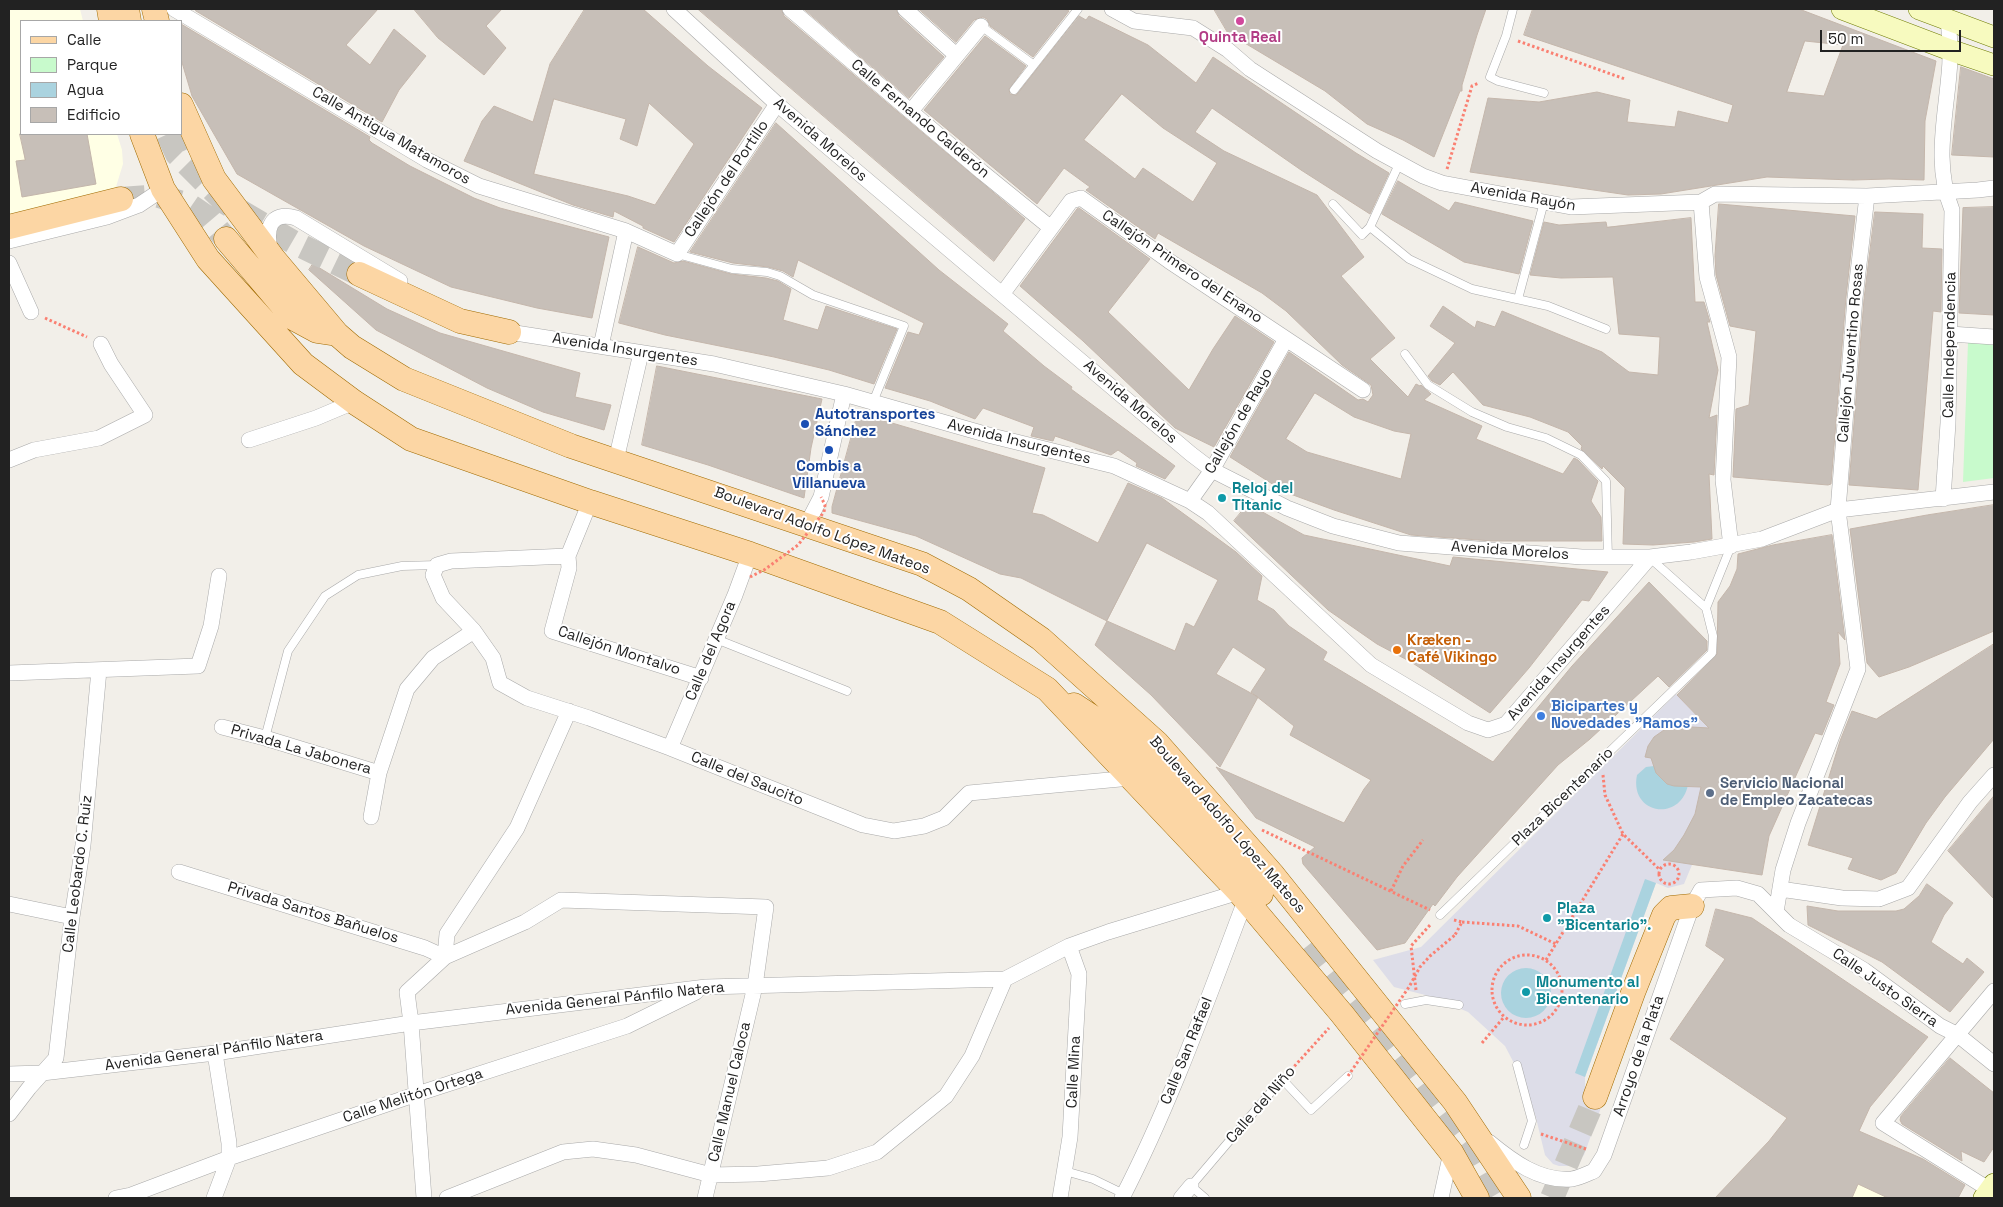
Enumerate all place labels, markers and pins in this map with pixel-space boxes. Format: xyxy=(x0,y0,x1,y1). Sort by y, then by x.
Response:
marker: Quinta Real xyxy=(1234,15,1246,27)
place label: Quinta Real xyxy=(1199,29,1281,47)
place label: Autotransportes Sánchez xyxy=(815,406,935,441)
marker: Autotransportes Sánchez xyxy=(799,418,811,430)
marker: Combis a Villanueva xyxy=(823,444,835,456)
place label: Combis a Villanueva xyxy=(792,458,866,493)
place label: Reloj del Titanic xyxy=(1232,480,1293,515)
marker: Reloj del Titanic xyxy=(1216,492,1228,504)
place label: Kræken - Café Vikingo xyxy=(1407,632,1497,667)
marker: Kræken - Café Vikingo xyxy=(1391,644,1403,656)
place label: Bicipartes y Novedades "Ramos" xyxy=(1551,698,1698,733)
marker: Bicipartes y Novedades "Ramos" xyxy=(1535,710,1547,722)
place label: Servicio Nacional de Empleo Zacatecas xyxy=(1720,775,1873,810)
marker: Servicio Nacional de Empleo Zacatecas xyxy=(1704,787,1716,799)
place label: Plaza "Bicentario". xyxy=(1557,900,1652,935)
marker: Plaza "Bicentario". xyxy=(1541,912,1553,924)
place label: Monumento al Bicentenario xyxy=(1536,974,1639,1009)
marker: Monumento al Bicentenario xyxy=(1520,986,1532,998)

